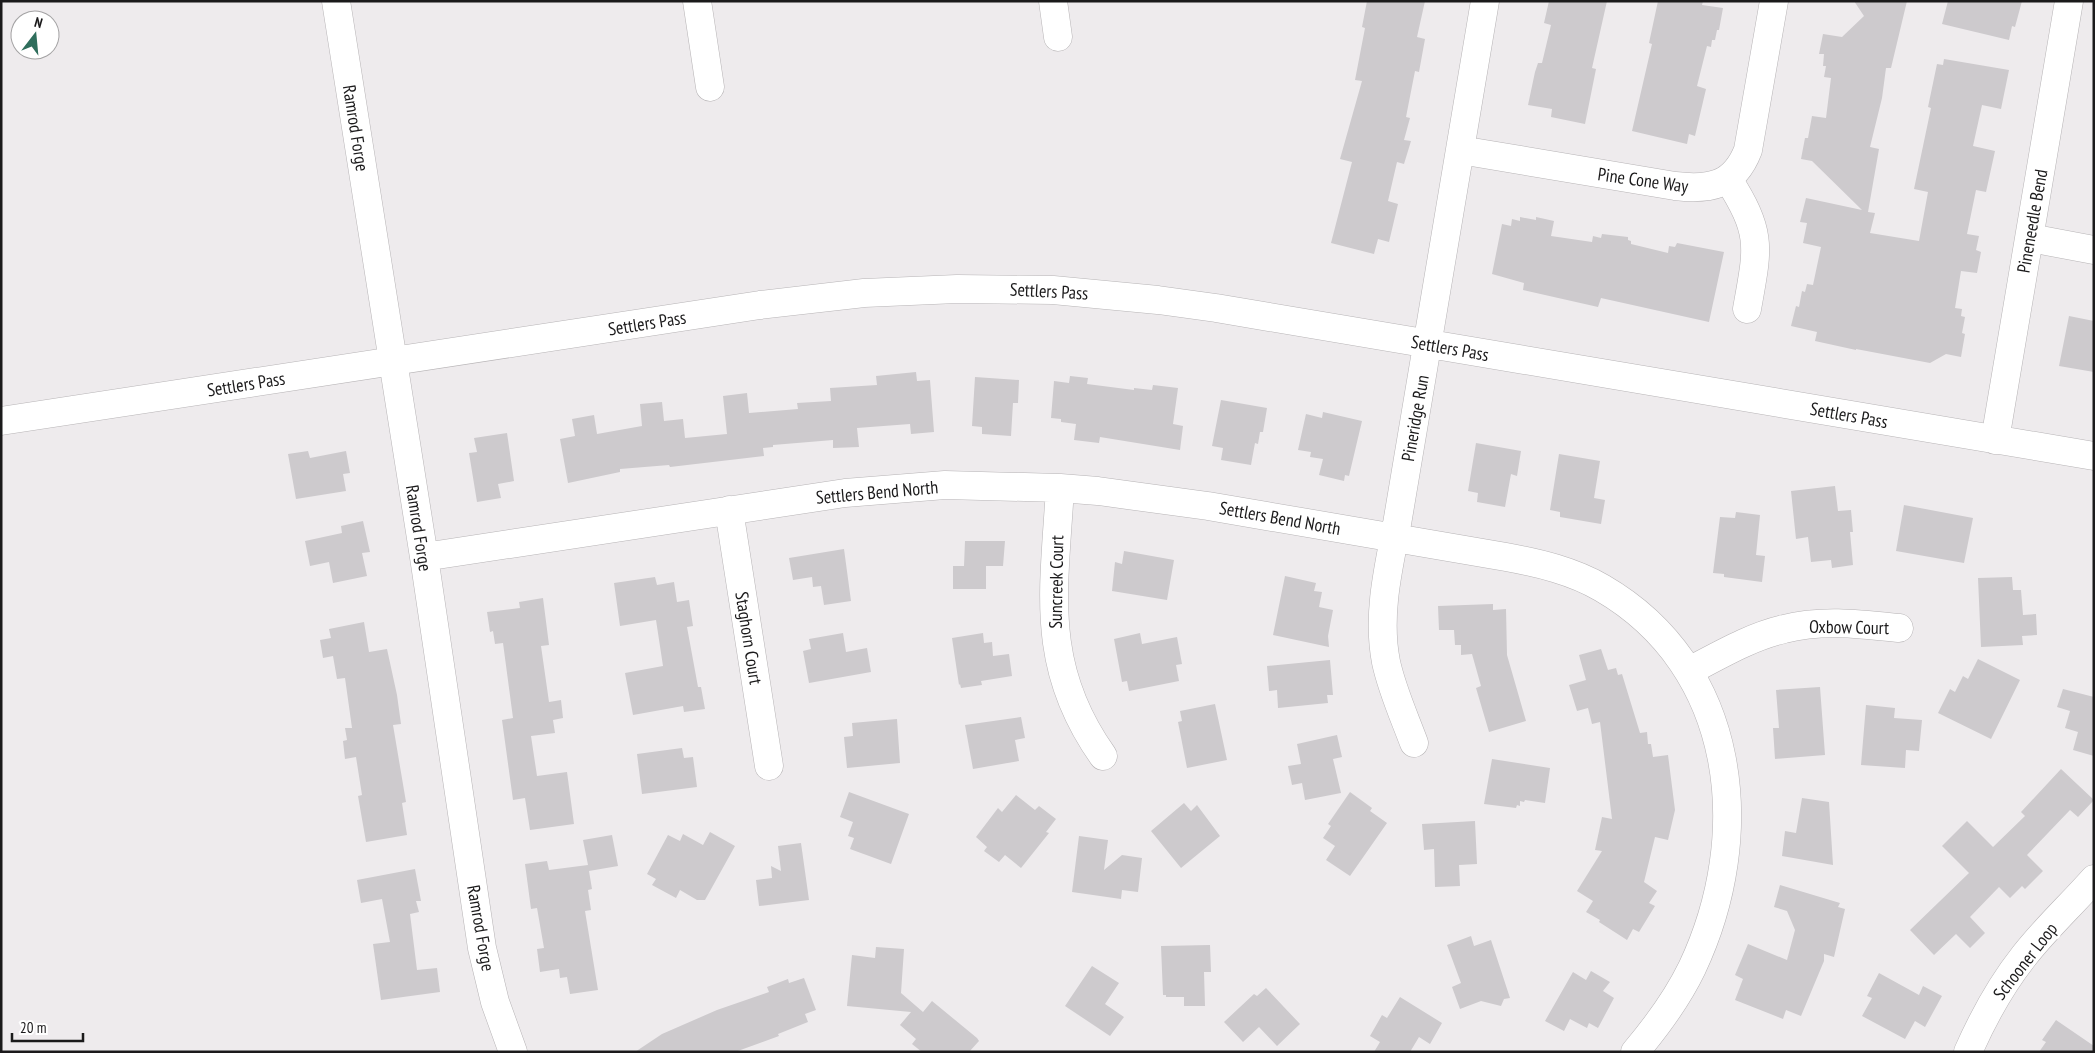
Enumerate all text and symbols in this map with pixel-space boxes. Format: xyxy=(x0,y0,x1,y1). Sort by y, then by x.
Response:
north arrow xyxy=(10,10,60,60)
text: N xyxy=(32,13,45,32)
street label: Ramrod Forge xyxy=(338,83,374,173)
street label: Pine Cone Way xyxy=(1596,162,1690,198)
street label: Pineneedle Bend xyxy=(2012,167,2052,275)
street label: Settlers Pass xyxy=(1009,277,1089,305)
street label: Settlers Pass xyxy=(606,306,688,340)
street label: Settlers Pass xyxy=(1409,330,1491,366)
street label: Settlers Pass xyxy=(205,367,287,401)
street label: Pineridge Run xyxy=(1396,373,1434,463)
street label: Settlers Pass xyxy=(1808,397,1890,433)
street label: Settlers Bend North xyxy=(815,475,939,509)
street label: Ramrod Forge xyxy=(401,483,437,573)
street label: Settlers Bend North xyxy=(1218,496,1342,540)
street label: Suncreek Court xyxy=(1044,535,1068,629)
street label: Staghorn Court xyxy=(730,590,768,686)
street label: Oxbow Court xyxy=(1809,615,1889,639)
street label: Ramrod Forge xyxy=(462,883,500,973)
street label: Schooner Loop xyxy=(1988,918,2062,1004)
scale bar xyxy=(12,1010,84,1042)
text: 20 m xyxy=(20,1018,46,1037)

